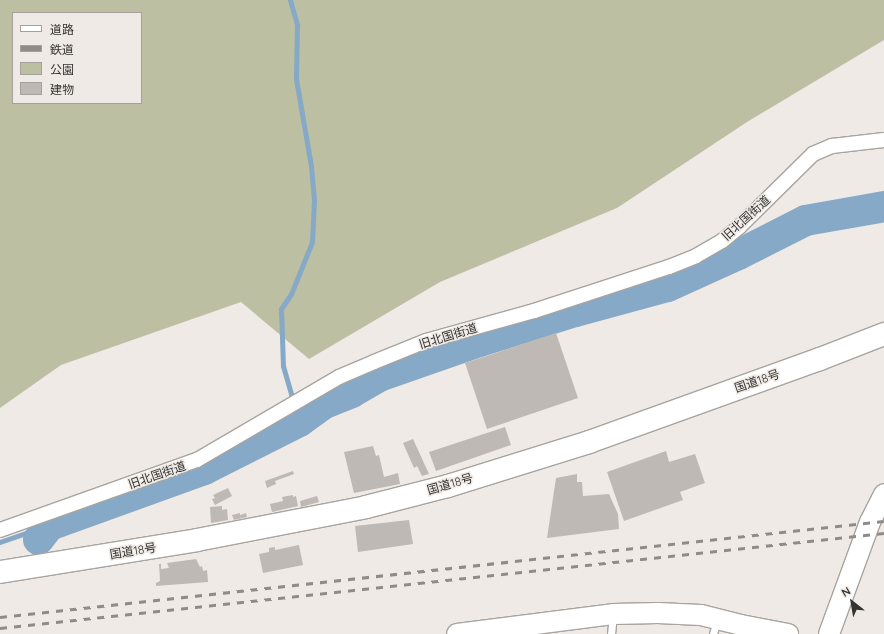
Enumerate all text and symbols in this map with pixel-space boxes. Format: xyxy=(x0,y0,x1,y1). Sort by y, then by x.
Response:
legend xyxy=(12,12,142,104)
text: 道路 xyxy=(50,22,74,37)
text: 鉄道 xyxy=(50,42,74,57)
text: 公園 xyxy=(50,62,74,77)
text: 建物 xyxy=(50,82,74,97)
street label: 旧北国街道 xyxy=(719,193,773,243)
street label: 旧北国街道 xyxy=(417,320,479,352)
street label: 国道18号 xyxy=(732,367,782,395)
street label: 旧北国街道 xyxy=(126,458,188,492)
street label: 国道18号 xyxy=(425,471,475,497)
street label: 国道18号 xyxy=(109,540,157,562)
north arrow xyxy=(832,582,872,622)
text: N xyxy=(839,584,853,600)

